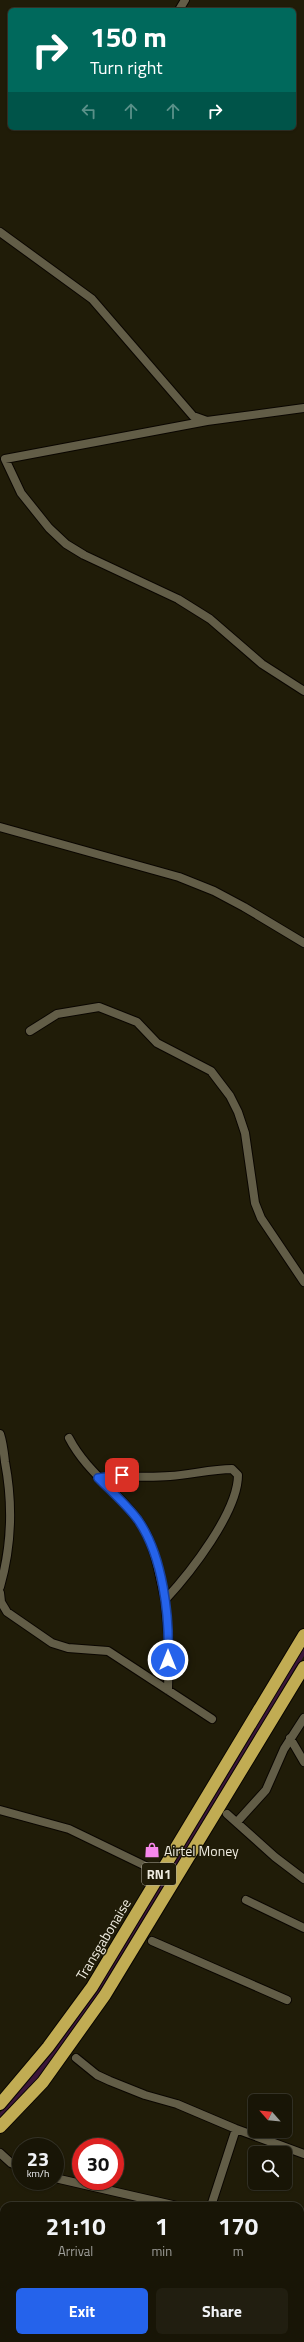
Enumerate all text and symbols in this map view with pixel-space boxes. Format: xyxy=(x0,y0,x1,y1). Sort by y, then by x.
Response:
text: 150 m xyxy=(90,15,167,58)
icon: right xyxy=(24,24,76,76)
text: Turn right xyxy=(90,54,163,81)
icon: left xyxy=(78,100,100,122)
icon: ahead xyxy=(120,100,142,122)
icon: ahead xyxy=(162,100,184,122)
icon: right xyxy=(204,100,226,122)
pin xyxy=(105,1458,139,1492)
icon: arrive xyxy=(111,1464,133,1486)
position arrow xyxy=(147,1639,189,1681)
place label: Airtel Money xyxy=(164,1840,239,1861)
shop icon: Airtel Money xyxy=(143,1841,161,1859)
road number: RN1 xyxy=(142,1863,176,1885)
street label: Transgabonaise xyxy=(70,1894,136,1984)
north arrow xyxy=(248,2094,292,2138)
map controls xyxy=(248,2094,292,2190)
speed limit sign: 30 xyxy=(72,2138,124,2190)
text: 23 xyxy=(27,2143,49,2174)
button: search xyxy=(248,2146,292,2190)
text: km/h xyxy=(27,2166,49,2181)
text: 21:10 xyxy=(46,2208,106,2244)
text: 1 xyxy=(155,2208,169,2244)
text: 170 xyxy=(218,2208,258,2244)
text: Arrival xyxy=(58,2241,93,2261)
text: min xyxy=(151,2241,172,2261)
text: m xyxy=(233,2241,244,2261)
button: Exit xyxy=(16,2288,148,2334)
button: Share xyxy=(156,2288,288,2334)

